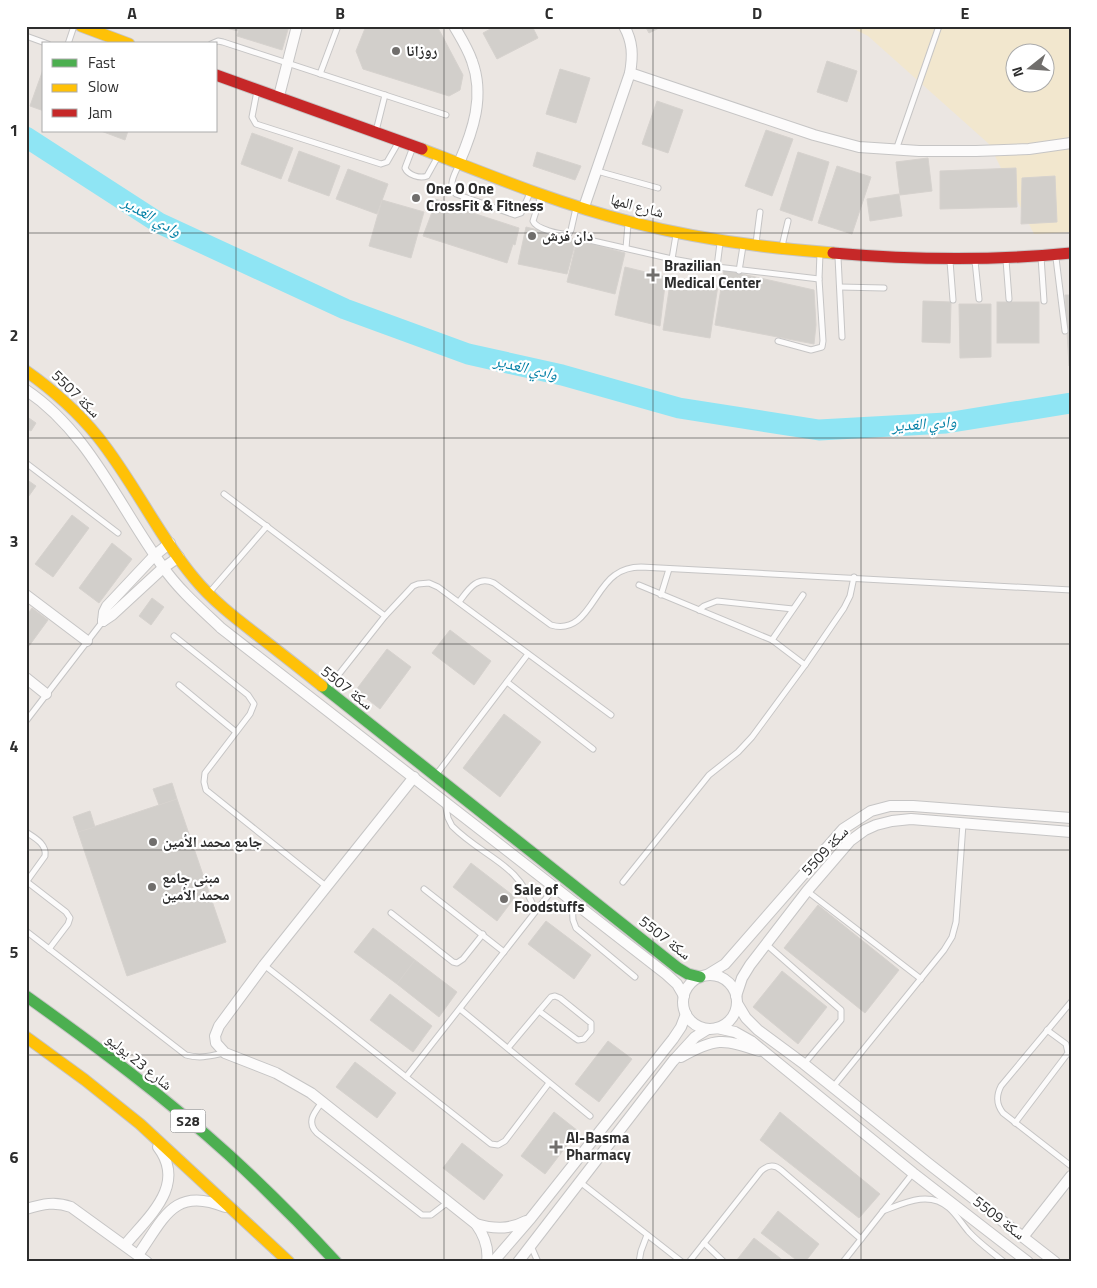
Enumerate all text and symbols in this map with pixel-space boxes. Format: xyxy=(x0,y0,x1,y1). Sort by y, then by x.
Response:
text: A xyxy=(127,1,137,25)
text: B xyxy=(335,1,345,25)
text: C xyxy=(545,1,554,25)
text: D xyxy=(752,1,762,25)
text: E xyxy=(961,1,970,25)
place label: روزانا xyxy=(406,39,438,62)
legend xyxy=(42,42,218,132)
north arrow xyxy=(1004,42,1054,92)
marker: روزانا xyxy=(390,45,402,57)
text: Fast xyxy=(88,51,116,74)
text: N xyxy=(1006,64,1029,80)
text: Slow xyxy=(88,75,119,98)
text: Jam xyxy=(88,101,112,124)
text: 1 xyxy=(10,118,18,142)
place label: One O One CrossFit & Fitness xyxy=(426,177,544,217)
street label: شارع المها xyxy=(608,187,666,224)
water label: وادي الغدير xyxy=(117,189,186,244)
marker: One O One CrossFit & Fitness xyxy=(410,192,422,204)
place label: دان فرش xyxy=(542,224,593,247)
marker: دان فرش xyxy=(526,230,538,242)
place label: Brazilian Medical Center xyxy=(664,254,761,294)
marker: Brazilian Medical Center xyxy=(646,268,660,282)
text: 2 xyxy=(10,323,18,347)
water label: وادي الغدير xyxy=(491,348,561,387)
street label: سكة 5507 xyxy=(47,364,106,423)
water label: وادي الغدير xyxy=(890,409,958,438)
text: 3 xyxy=(10,529,18,553)
street label: سكة 5507 xyxy=(316,660,378,715)
text: 4 xyxy=(10,734,19,758)
street label: سكة 5509 xyxy=(796,821,854,881)
place label: جامع محمد الأمين xyxy=(163,830,263,853)
marker: جامع محمد الأمين xyxy=(147,836,159,848)
place label: مبنى جامع محمد الأمين xyxy=(162,866,230,906)
place label: Sale of Foodstuffs xyxy=(514,878,585,918)
marker: مبنى جامع محمد الأمين xyxy=(146,881,158,893)
marker: Sale of Foodstuffs xyxy=(498,893,510,905)
street label: سكة 5507 xyxy=(634,910,696,965)
text: 5 xyxy=(10,940,19,964)
street label: شارع 23 يوليو xyxy=(101,1028,178,1096)
road number: S28 xyxy=(170,1110,206,1132)
place label: Al-Basma Pharmacy xyxy=(566,1126,631,1166)
marker: Al-Basma Pharmacy xyxy=(550,1141,562,1153)
text: 6 xyxy=(10,1145,19,1169)
street label: سكة 5509 xyxy=(968,1190,1030,1245)

